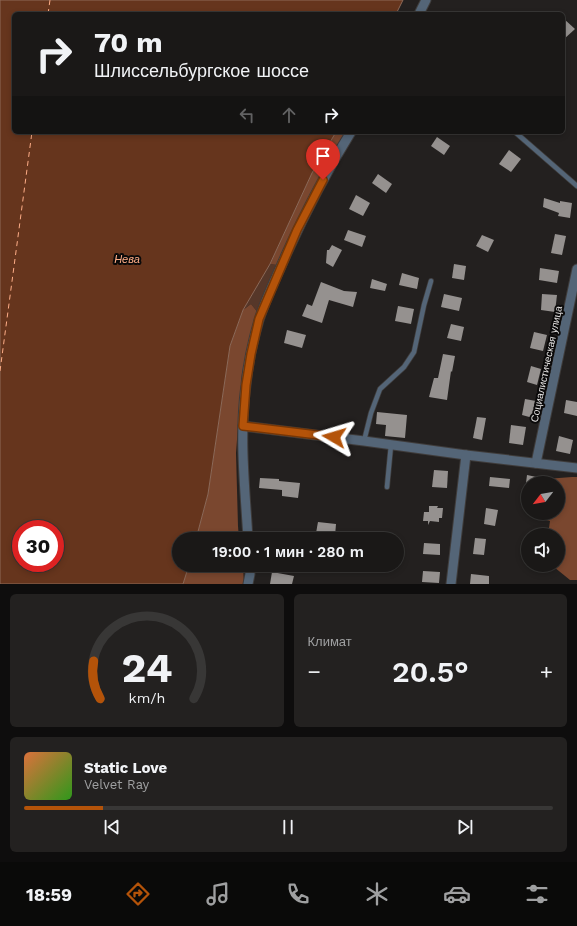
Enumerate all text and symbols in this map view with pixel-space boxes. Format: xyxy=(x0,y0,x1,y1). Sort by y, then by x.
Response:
text: 70 m xyxy=(94,26,163,59)
icon: right xyxy=(28,28,80,80)
text: Шлиссельбургское шоссе xyxy=(94,60,309,81)
icon: left xyxy=(236,104,258,126)
icon: ahead xyxy=(278,104,300,126)
icon: right xyxy=(320,104,342,126)
pin xyxy=(306,139,340,180)
icon: arrive xyxy=(312,145,334,167)
water label: Нева xyxy=(114,253,140,266)
street label: Социалистическая улица xyxy=(529,305,564,423)
position arrow xyxy=(313,416,355,458)
north arrow xyxy=(521,476,565,520)
map controls xyxy=(521,476,565,572)
speed limit sign: 30 xyxy=(12,520,64,572)
button: sound xyxy=(521,528,565,572)
text: 19:00 · 1 мин · 280 m xyxy=(212,543,364,561)
text: Климат xyxy=(308,634,352,649)
text: 24 xyxy=(121,642,172,691)
text: 20.5° xyxy=(392,654,469,689)
text: − xyxy=(308,659,321,684)
text: + xyxy=(540,659,553,684)
text: km/h xyxy=(128,689,165,705)
text: Static Love xyxy=(84,759,167,777)
text: Velvet Ray xyxy=(84,777,149,792)
icon: previous xyxy=(101,816,123,838)
icon: pause xyxy=(277,816,299,838)
icon: next xyxy=(454,816,476,838)
icon: directions xyxy=(124,880,152,908)
icon: music xyxy=(204,880,232,908)
icon: phone xyxy=(284,880,312,908)
icon: climate xyxy=(363,880,391,908)
icon: car xyxy=(443,880,471,908)
icon: filters xyxy=(523,880,551,908)
text: 18:59 xyxy=(26,884,72,905)

